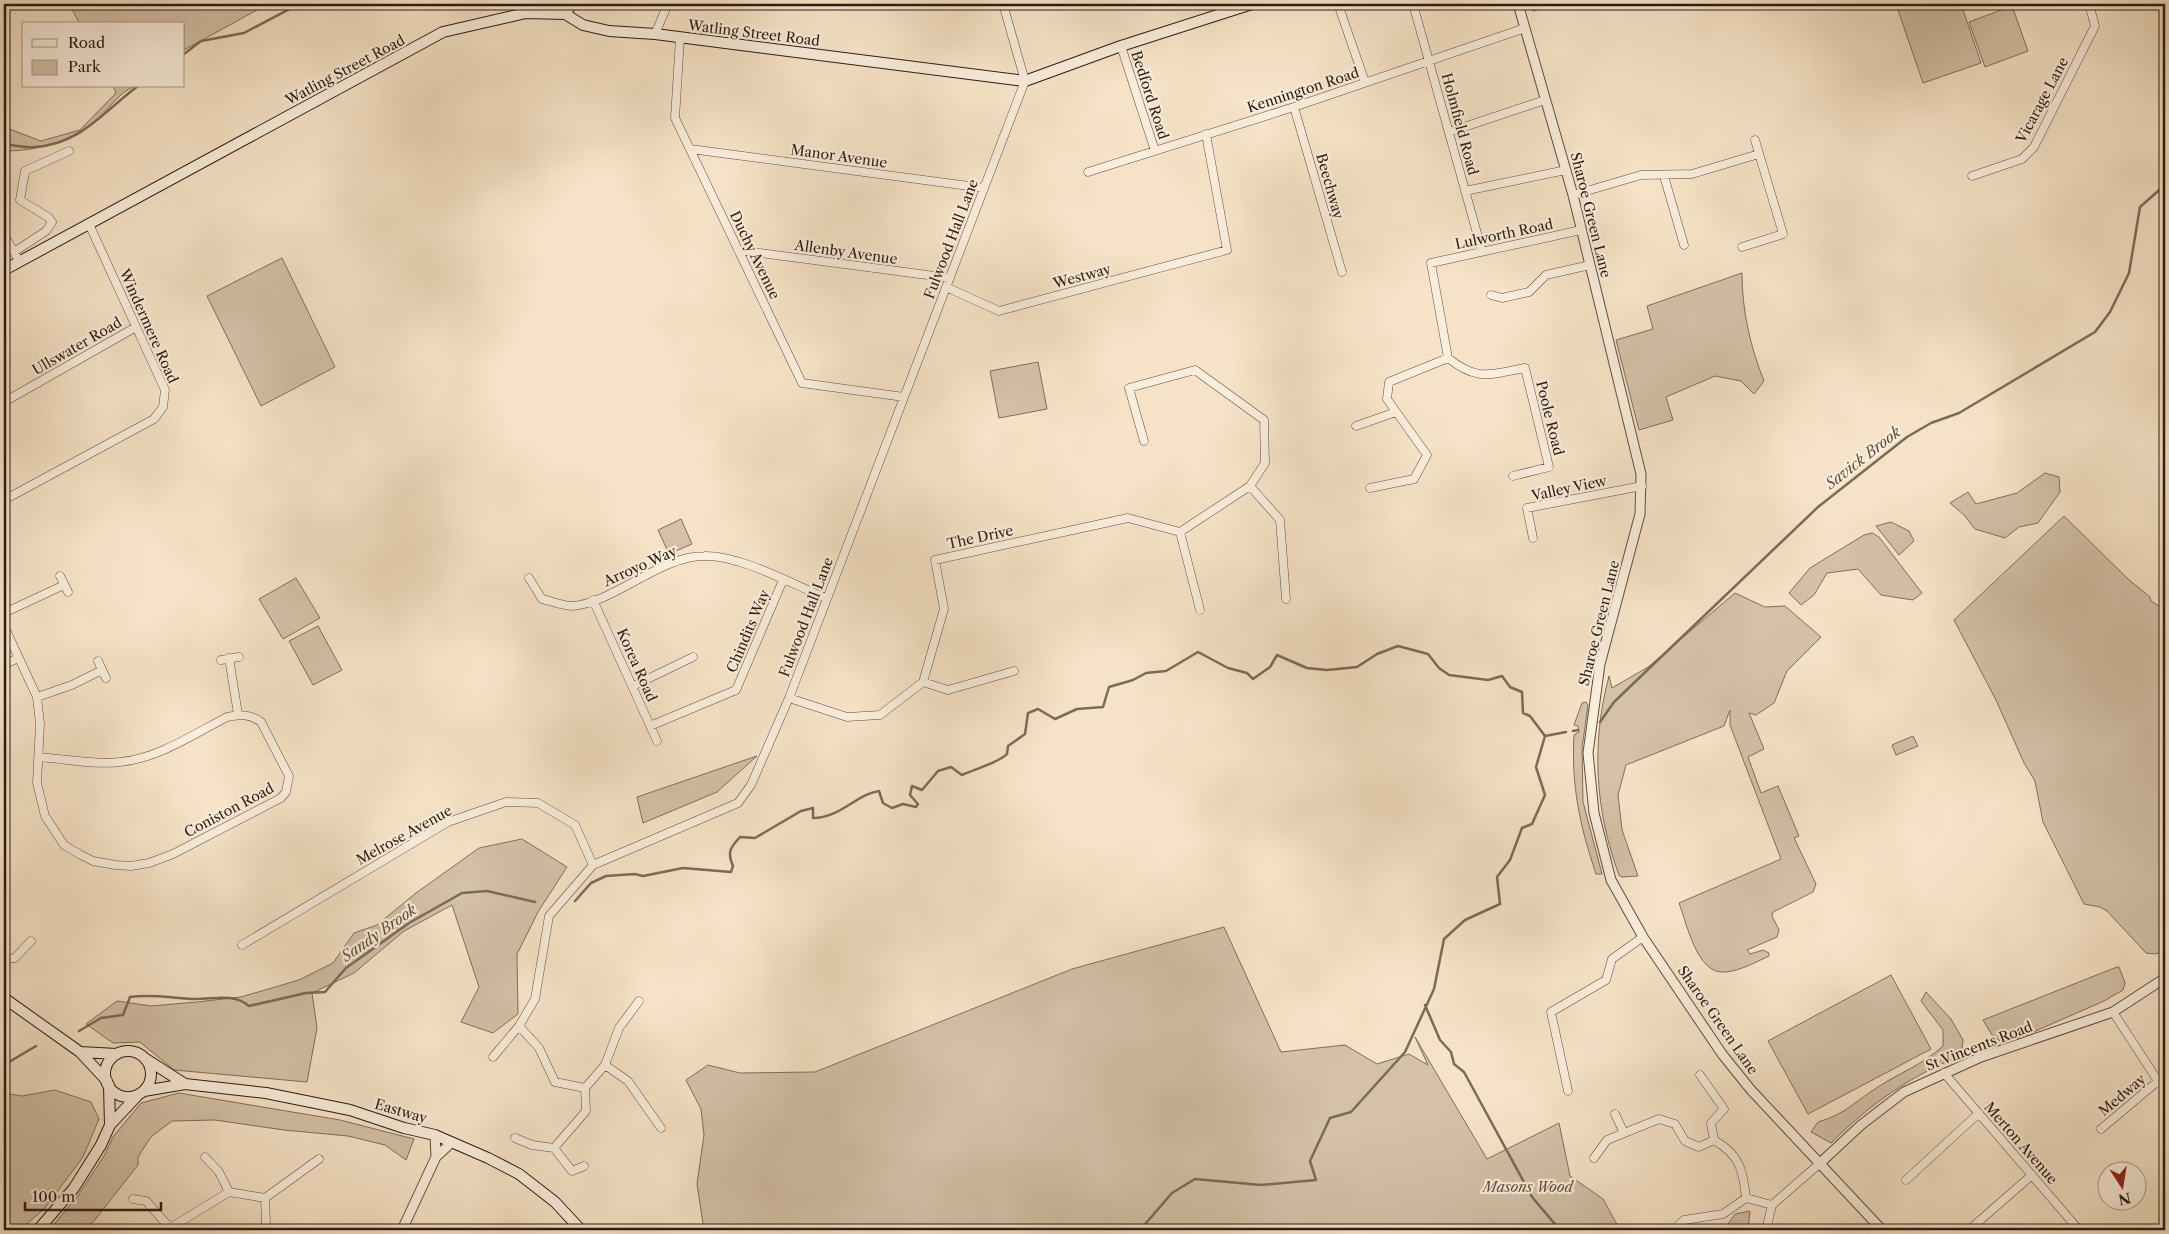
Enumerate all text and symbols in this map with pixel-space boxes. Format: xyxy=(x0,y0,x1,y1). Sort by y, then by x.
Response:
street label: Watling Street Road xyxy=(686,16,821,50)
legend xyxy=(22,22,185,88)
street label: Watling Street Road xyxy=(281,31,408,110)
text: Road xyxy=(68,33,105,52)
street label: Bedford Road xyxy=(1127,48,1173,142)
street label: Vicarage Lane xyxy=(2011,54,2072,147)
text: Park xyxy=(68,57,102,76)
street label: Kennington Road xyxy=(1245,63,1362,117)
street label: Holmfield Road xyxy=(1438,71,1482,178)
street label: Manor Avenue xyxy=(790,140,889,172)
street label: Sharoe Green Lane xyxy=(1567,150,1615,280)
street label: Beechway xyxy=(1312,151,1348,221)
street label: Fulwood Hall Lane xyxy=(920,176,982,301)
street label: Duchy Avenue xyxy=(726,208,784,302)
street label: Lulworth Road xyxy=(1453,215,1555,253)
street label: Allenby Avenue xyxy=(792,236,899,268)
street label: Westway xyxy=(1050,260,1113,293)
street label: Windermere Road xyxy=(115,265,183,386)
street label: Ullswater Road xyxy=(29,313,125,379)
street label: Poole Road xyxy=(1532,379,1568,458)
water label: Savick Brook xyxy=(1820,422,1904,494)
street label: Valley View xyxy=(1529,471,1609,505)
street label: The Drive xyxy=(945,521,1015,553)
street label: Arroyo Way xyxy=(600,542,680,591)
street label: Fulwood Hall Lane xyxy=(775,554,837,679)
street label: Sharoe Green Lane xyxy=(1575,558,1623,688)
street label: Chindits Way xyxy=(722,587,774,675)
street label: Korea Road xyxy=(613,626,661,705)
street label: Coniston Road xyxy=(181,779,277,841)
street label: Melrose Avenue xyxy=(353,801,455,869)
water label: Sandy Brook xyxy=(337,900,420,966)
street label: Sharoe Green Lane xyxy=(1674,962,1762,1078)
street label: St Vincents Road xyxy=(1923,1017,2035,1075)
street label: Medway xyxy=(2095,1070,2149,1120)
street label: Eastway xyxy=(373,1095,430,1127)
street label: Merton Avenue xyxy=(1980,1098,2062,1188)
north arrow xyxy=(2096,1162,2146,1212)
park label: Masons Wood xyxy=(1481,1178,1575,1196)
scale bar xyxy=(25,1179,161,1211)
text: 100 m xyxy=(32,1187,75,1206)
text: N xyxy=(2117,1189,2133,1209)

